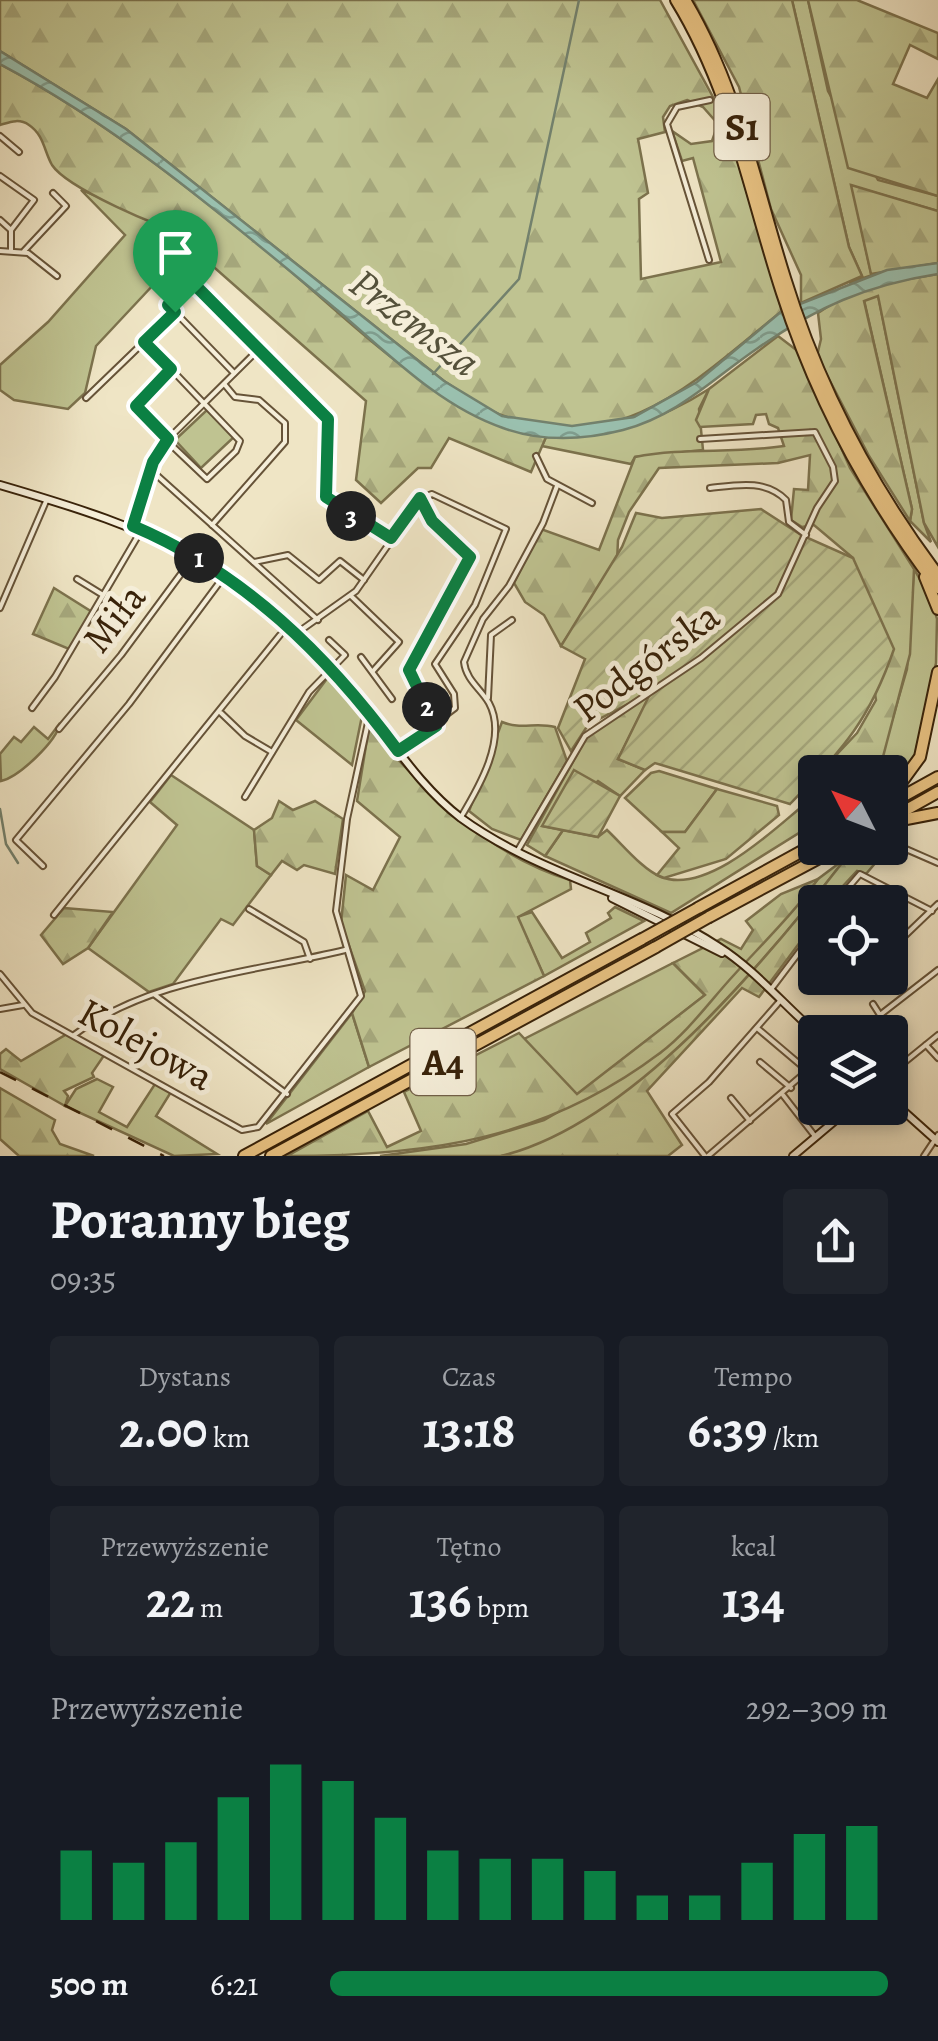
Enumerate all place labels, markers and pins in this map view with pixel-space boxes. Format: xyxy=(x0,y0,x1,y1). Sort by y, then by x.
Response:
pin xyxy=(133,210,218,313)
pin: 3 xyxy=(326,491,376,541)
pin: 1 xyxy=(174,533,224,583)
pin: 2 xyxy=(402,682,452,732)

